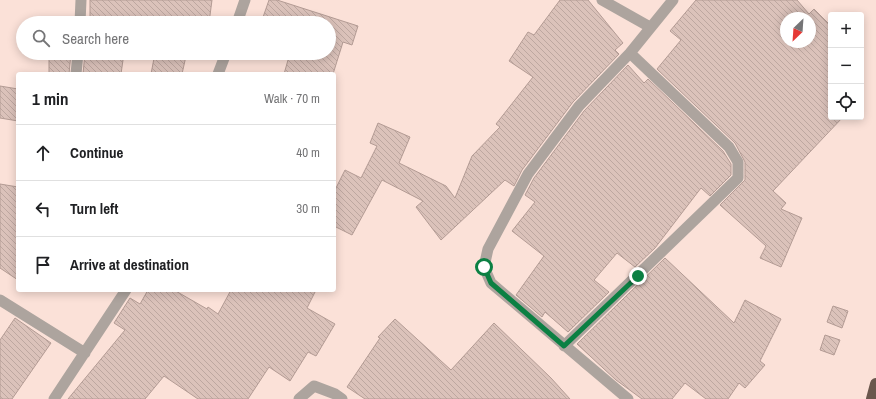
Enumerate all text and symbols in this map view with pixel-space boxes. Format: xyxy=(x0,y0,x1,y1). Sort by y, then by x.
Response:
north arrow xyxy=(780,12,816,48)
map controls xyxy=(828,12,864,120)
button: + xyxy=(828,12,864,48)
search box xyxy=(16,16,336,60)
icon: search xyxy=(30,27,52,49)
text: Search here xyxy=(62,28,129,49)
button: − xyxy=(828,48,864,84)
button: locate xyxy=(828,84,864,120)
text: 1 min xyxy=(32,87,68,110)
text: Walk · 70 m xyxy=(264,90,320,107)
icon: ahead xyxy=(32,142,54,164)
text: Continue xyxy=(70,142,123,163)
text: 40 m xyxy=(296,144,320,161)
icon: left xyxy=(32,198,54,220)
text: Turn left xyxy=(70,198,118,219)
text: 30 m xyxy=(296,200,320,217)
icon: arrive xyxy=(32,254,54,276)
text: Arrive at destination xyxy=(70,254,189,275)
route start xyxy=(475,258,493,276)
route end xyxy=(629,267,647,285)

